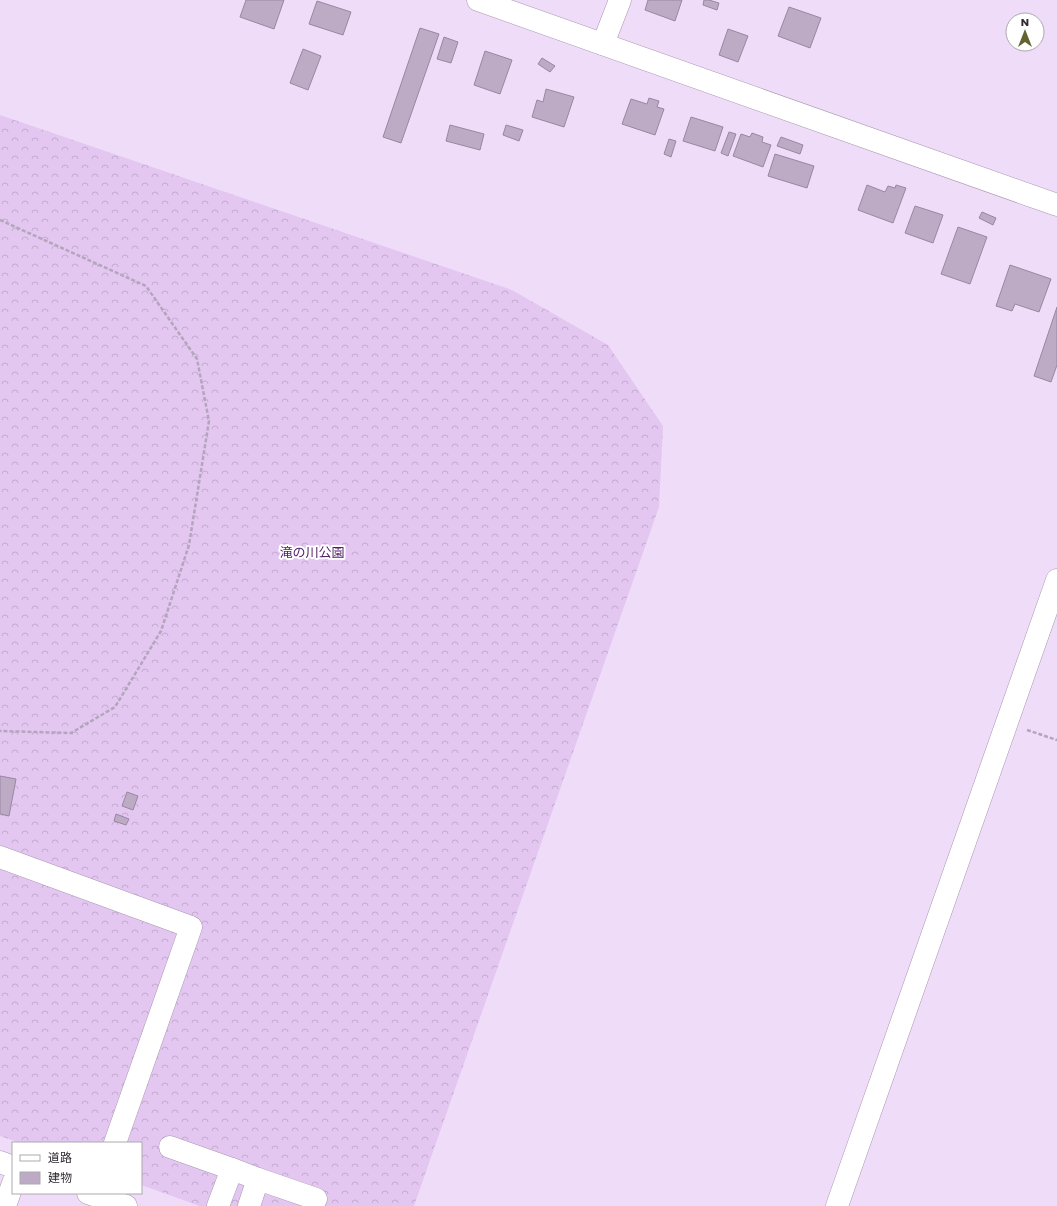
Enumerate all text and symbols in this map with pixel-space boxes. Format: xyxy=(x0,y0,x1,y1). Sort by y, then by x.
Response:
north arrow xyxy=(1005,12,1045,52)
text: N xyxy=(1021,14,1029,30)
park label: 滝の川公園 xyxy=(279,543,345,562)
legend xyxy=(12,1142,142,1194)
text: 道路 xyxy=(48,1149,72,1166)
text: 建物 xyxy=(48,1169,72,1186)

